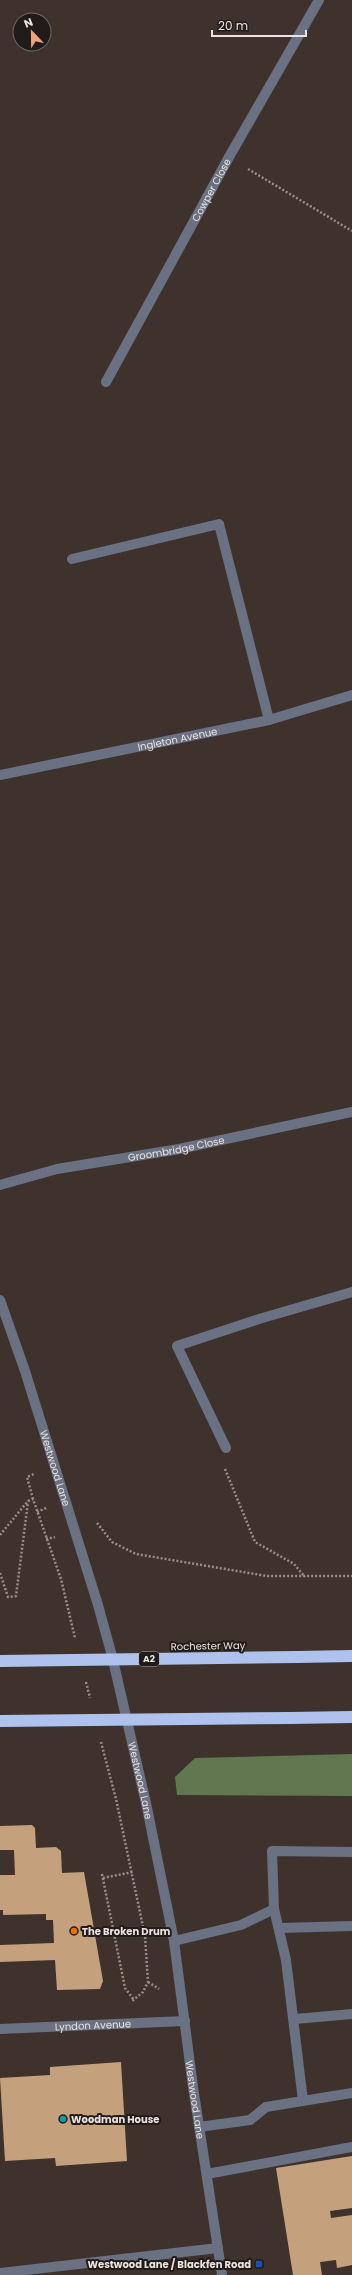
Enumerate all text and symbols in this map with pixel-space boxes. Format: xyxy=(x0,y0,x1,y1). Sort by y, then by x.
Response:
north arrow xyxy=(12,12,52,52)
scale bar xyxy=(212,12,306,38)
text: N xyxy=(21,14,35,32)
text: 20 m xyxy=(218,17,248,34)
street label: Cowper Close xyxy=(188,156,234,224)
street label: Ingleton Avenue xyxy=(136,723,219,754)
street label: Groombridge Close xyxy=(127,1132,226,1165)
street label: Westwood Lane xyxy=(36,1428,74,1508)
street label: Rochester Way xyxy=(170,1638,246,1654)
road number: A2 xyxy=(139,1652,159,1666)
street label: Westwood Lane xyxy=(125,1740,157,1821)
place label: The Broken Drum xyxy=(82,1924,171,1939)
marker: The Broken Drum xyxy=(69,1926,79,1936)
street label: Lyndon Avenue xyxy=(55,2016,131,2034)
street label: Westwood Lane xyxy=(182,2060,208,2140)
place label: Woodman House xyxy=(71,2112,159,2127)
marker: Woodman House xyxy=(58,2114,68,2124)
place label: Westwood Lane / Blackfen Road xyxy=(87,2257,251,2272)
marker: Westwood Lane / Blackfen Road xyxy=(254,2259,264,2269)

